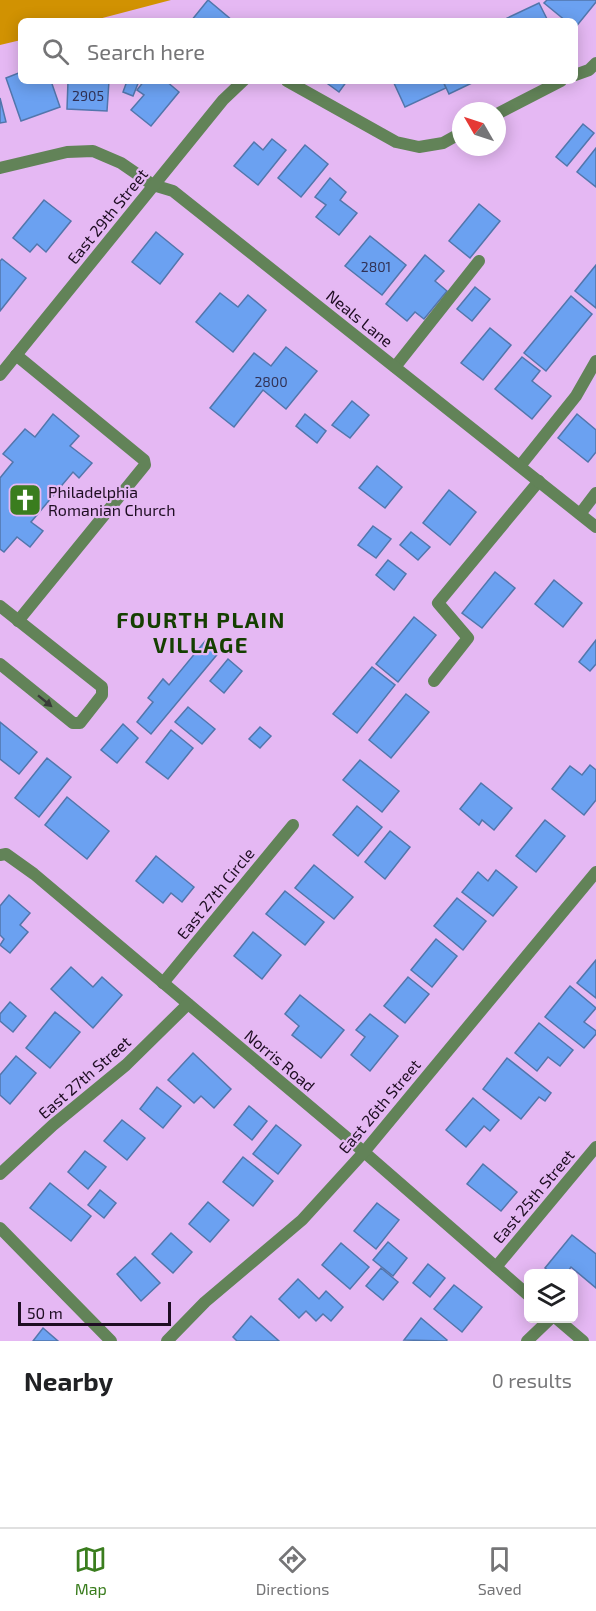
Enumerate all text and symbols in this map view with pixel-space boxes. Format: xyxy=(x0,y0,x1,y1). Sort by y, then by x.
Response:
search box xyxy=(18,18,578,84)
icon: search xyxy=(39,35,72,68)
text: Search here xyxy=(87,38,205,64)
house number: 2905 xyxy=(72,87,104,104)
north arrow xyxy=(452,102,506,156)
street label: East 29th Street xyxy=(63,165,151,267)
house number: 2801 xyxy=(361,258,391,275)
street label: Neals Lane xyxy=(323,285,397,351)
house number: 2800 xyxy=(254,373,288,390)
church icon: Philadelphia Romanian Church xyxy=(7,482,43,518)
place label: Philadelphia Romanian Church xyxy=(48,482,175,519)
district label: FOURTH PLAIN VILLAGE xyxy=(116,606,286,657)
one-way arrow xyxy=(38,695,53,707)
street label: East 27th Circle xyxy=(172,843,258,943)
street label: Norris Road xyxy=(241,1025,319,1095)
street label: East 27th Street xyxy=(34,1032,134,1122)
street label: East 26th Street xyxy=(334,1055,424,1157)
street label: East 25th Street xyxy=(488,1145,578,1247)
map controls xyxy=(524,1269,578,1323)
button: layers xyxy=(524,1269,578,1323)
scale bar xyxy=(18,1299,171,1326)
text: 50 m xyxy=(27,1303,63,1322)
text: Nearby xyxy=(24,1365,113,1396)
text: 0 results xyxy=(492,1368,572,1392)
tab: Map xyxy=(74,1543,107,1598)
tab: Directions xyxy=(256,1543,329,1598)
tab: Saved xyxy=(478,1543,522,1598)

